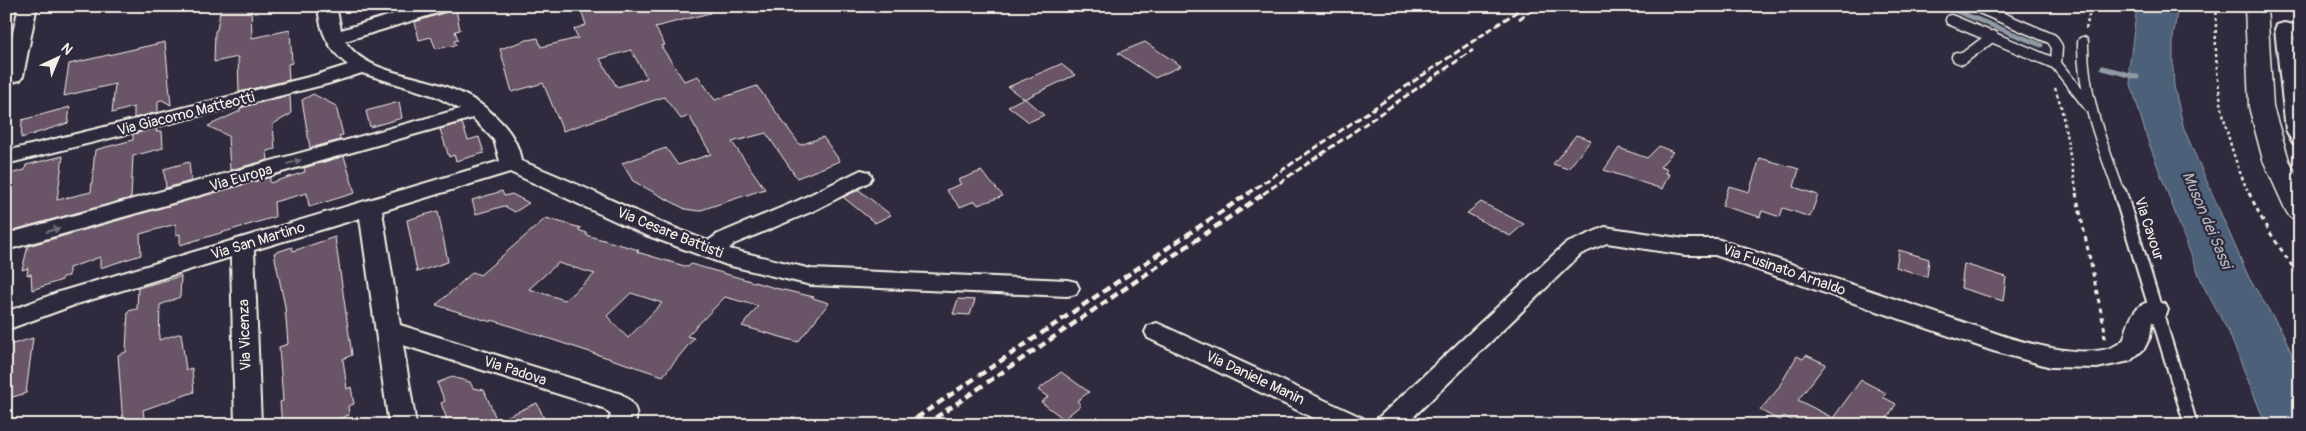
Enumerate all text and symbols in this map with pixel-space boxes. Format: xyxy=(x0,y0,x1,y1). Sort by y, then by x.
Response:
north arrow xyxy=(32,32,82,82)
text: N xyxy=(57,40,76,58)
street label: Via Giacomo Matteotti xyxy=(115,88,257,140)
one-way arrow xyxy=(287,158,302,166)
street label: Via Europa xyxy=(207,160,275,196)
water label: Muson dei Sassi xyxy=(2178,168,2237,274)
street label: Via Cavour xyxy=(2130,195,2168,264)
street label: Via Cesare Battisti xyxy=(614,203,726,263)
street label: Via San Martino xyxy=(209,218,307,264)
one-way arrow xyxy=(46,226,61,234)
street label: Via Fusinato Arnaldo xyxy=(1720,240,1848,300)
street label: Via Vicenza xyxy=(234,299,256,371)
street label: Via Daniele Manin xyxy=(1202,347,1308,409)
street label: Via Padova xyxy=(481,352,549,390)

